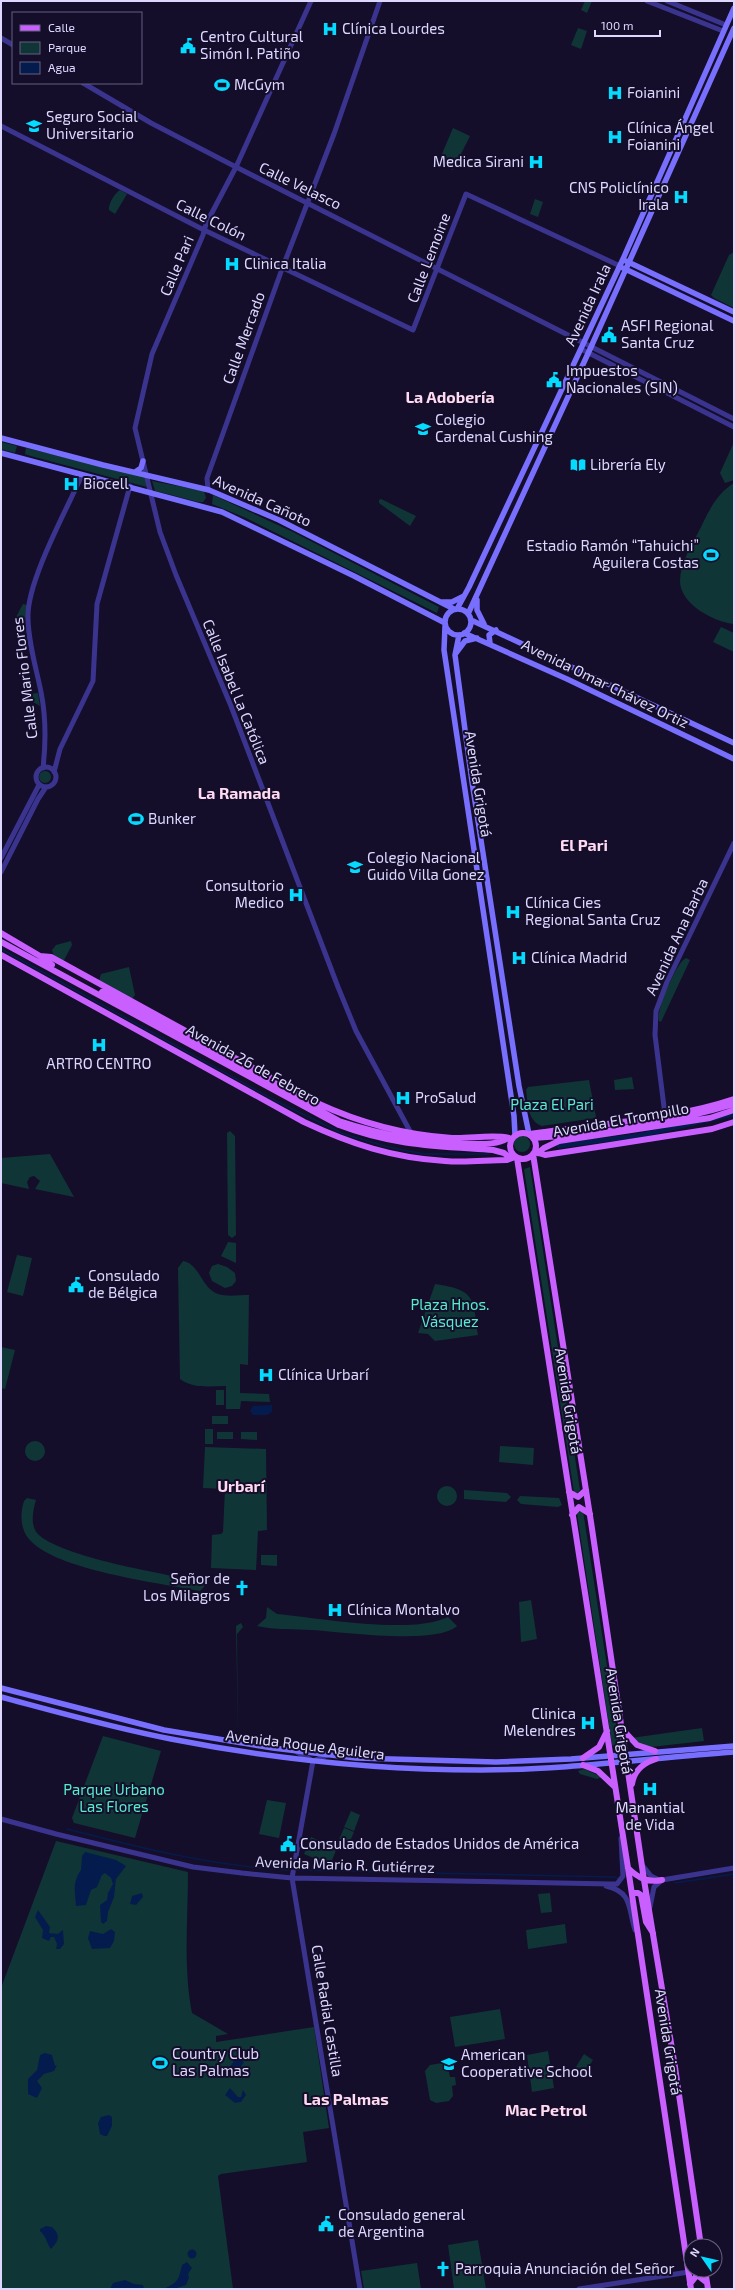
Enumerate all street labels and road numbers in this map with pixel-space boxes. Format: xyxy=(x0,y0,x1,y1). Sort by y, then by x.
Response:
street label: Calle Velasco xyxy=(256,157,345,213)
street label: Calle Colón xyxy=(173,194,249,244)
street label: Calle Lemoine xyxy=(403,210,453,305)
street label: Calle Pari xyxy=(155,233,197,299)
street label: Avenida Irala xyxy=(560,261,614,348)
street label: Calle Mercado xyxy=(218,289,268,386)
street label: Avenida Cañoto xyxy=(210,470,314,530)
street label: Calle Mario Flores xyxy=(8,616,40,740)
street label: Calle Isabel La Católica xyxy=(200,616,274,767)
street label: Avenida Omar Chávez Ortiz xyxy=(519,635,692,731)
street label: Avenida Grigotá xyxy=(462,729,496,838)
street label: Avenida Ana Barba xyxy=(641,875,711,998)
street label: Avenida 26 de Febrero xyxy=(183,1020,324,1108)
street label: Avenida El Trompillo xyxy=(551,1098,690,1140)
street label: Avenida Grigotá xyxy=(552,1346,586,1455)
street label: Avenida Grigotá xyxy=(603,1666,637,1775)
street label: Avenida Roque Aguilera xyxy=(225,1725,386,1763)
street label: Avenida Mario R. Gutiérrez xyxy=(255,1852,435,1876)
street label: Calle Radial Castilla xyxy=(309,1943,347,2078)
street label: Avenida Grigotá xyxy=(652,1987,686,2096)

